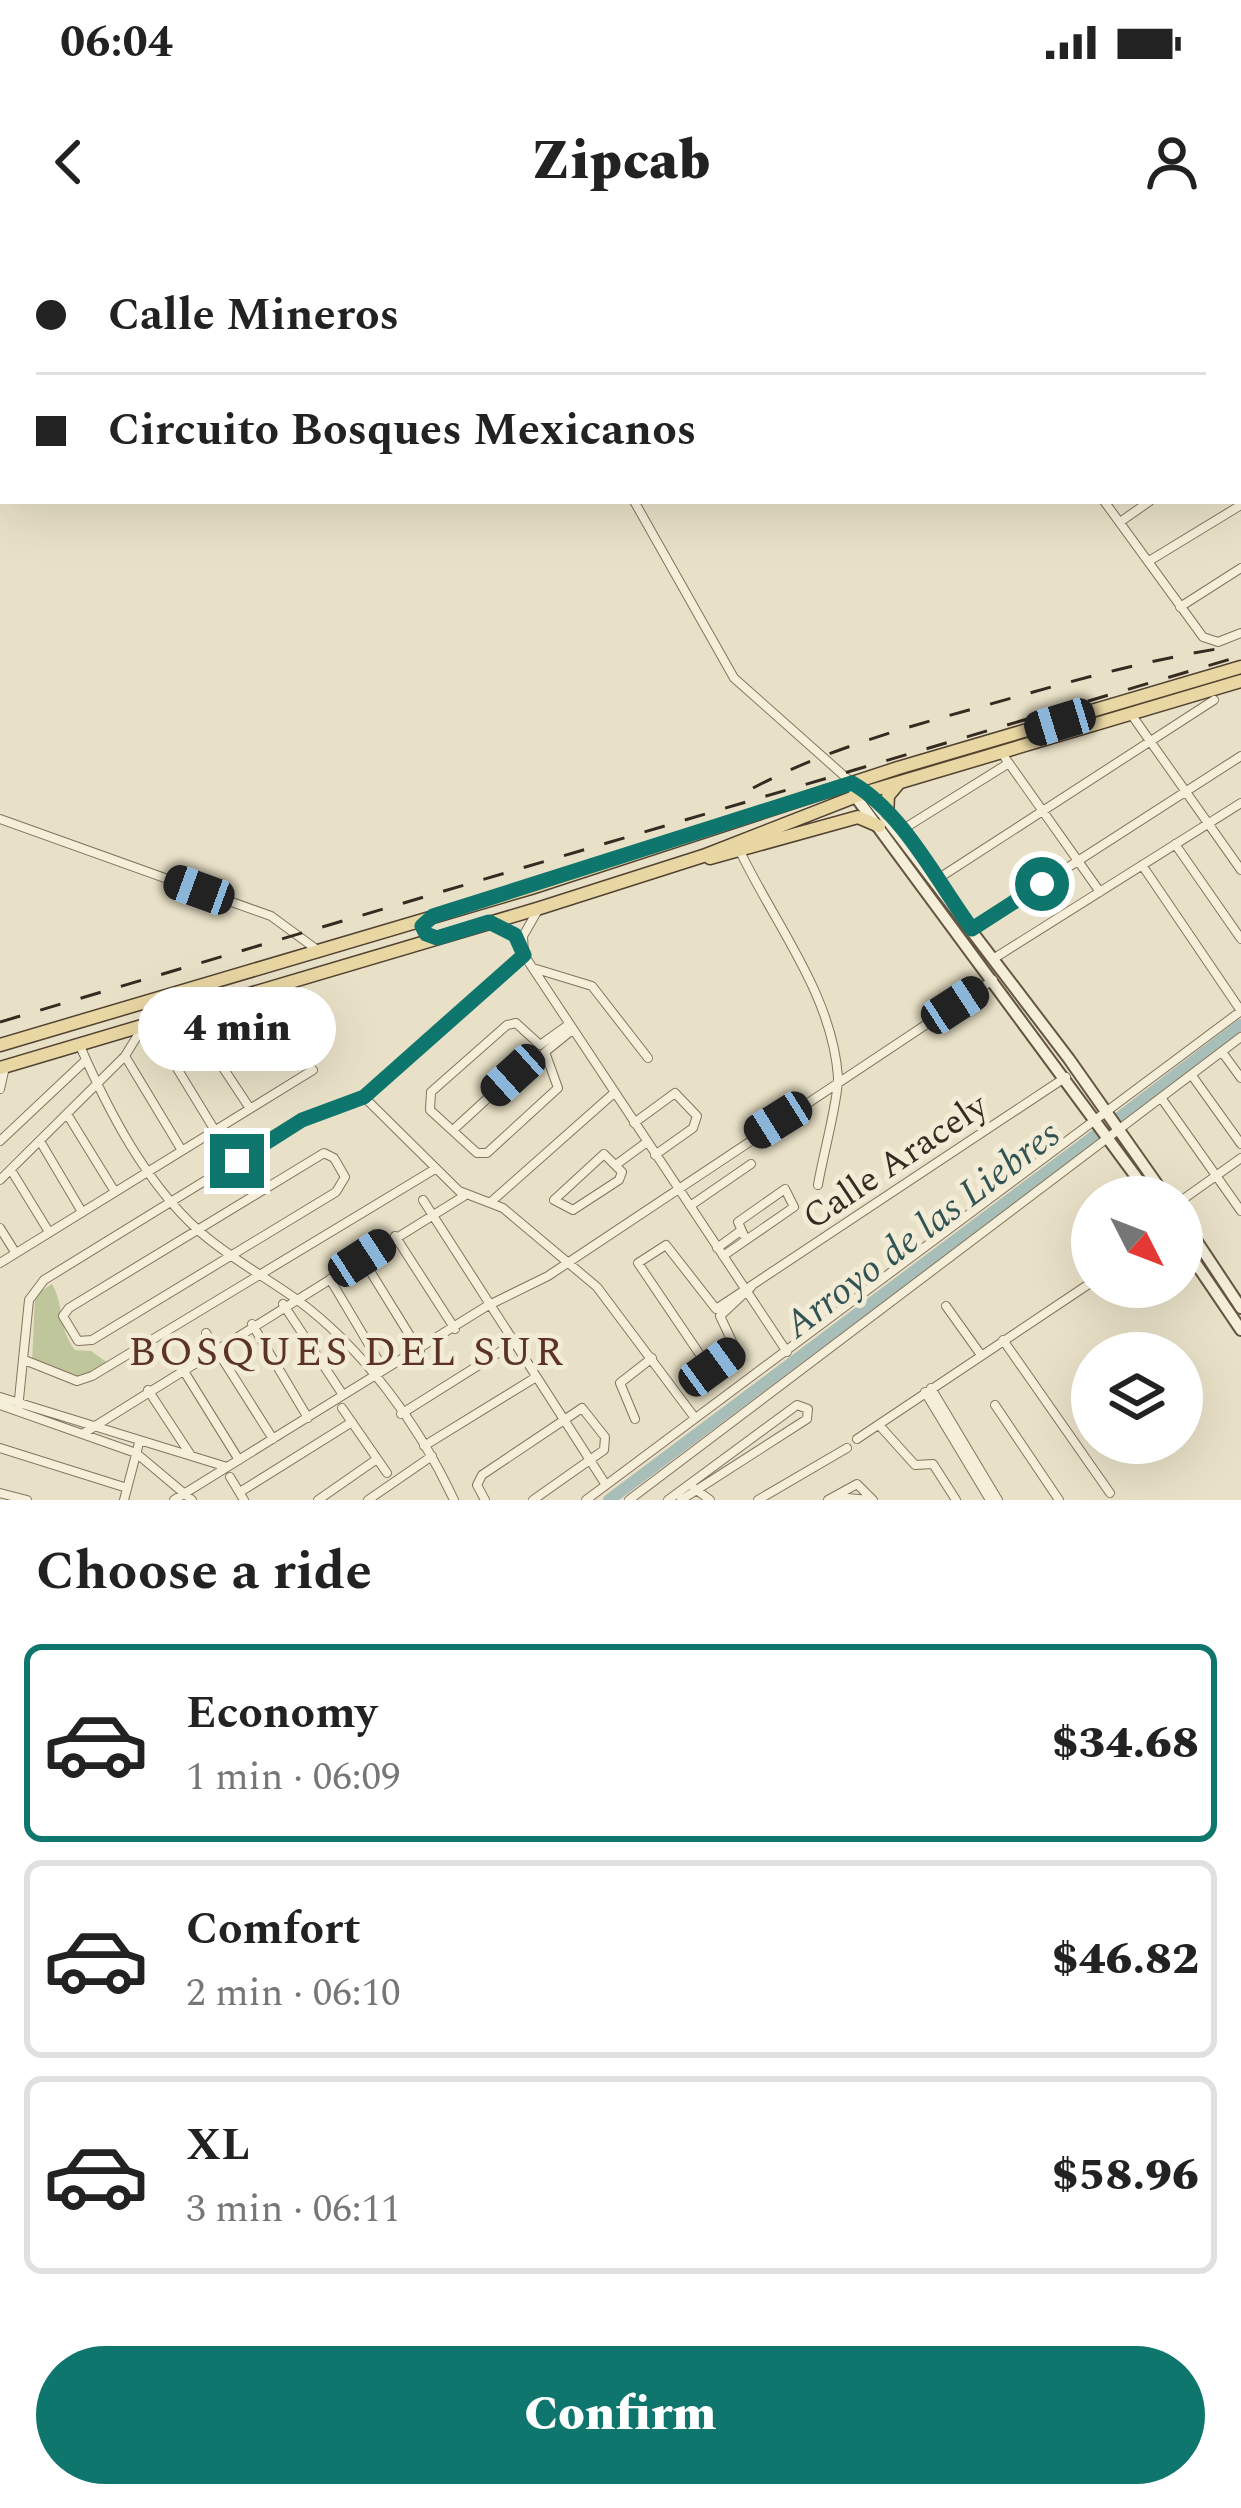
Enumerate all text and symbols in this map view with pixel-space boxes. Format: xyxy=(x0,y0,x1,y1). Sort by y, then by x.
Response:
text: 06:04 xyxy=(60,8,173,77)
text: Zipcab xyxy=(531,121,710,203)
icon: back xyxy=(36,129,102,195)
icon: person xyxy=(1139,129,1205,195)
text: Calle Mineros xyxy=(108,281,399,350)
text: Circuito Bosques Mexicanos xyxy=(108,396,696,465)
car xyxy=(1020,694,1100,750)
route start xyxy=(1015,857,1069,911)
car xyxy=(159,861,239,919)
car xyxy=(915,970,995,1040)
callout: 4 min xyxy=(138,987,336,1071)
text: 4 min xyxy=(183,999,291,1058)
car xyxy=(474,1038,552,1112)
street label: Calle Aracely xyxy=(792,1079,1000,1244)
car xyxy=(738,1086,818,1154)
water label: Arroyo de las Liebres xyxy=(771,1106,1073,1354)
route end xyxy=(210,1134,264,1188)
north arrow xyxy=(1071,1176,1203,1308)
map controls xyxy=(1071,1176,1203,1464)
car xyxy=(322,1223,402,1293)
district label: BOSQUES DEL SUR xyxy=(128,1321,566,1384)
car xyxy=(672,1331,752,1403)
button: layers xyxy=(1071,1332,1203,1464)
text: Choose a ride xyxy=(36,1531,372,1613)
text: Economy xyxy=(186,1679,377,1748)
icon: car xyxy=(42,1689,150,1797)
text: $34.68 xyxy=(1051,1709,1199,1778)
text: 1 min · 06:09 xyxy=(186,1748,401,1807)
text: Comfort xyxy=(186,1895,361,1964)
icon: car xyxy=(42,1905,150,2013)
text: $46.82 xyxy=(1051,1925,1199,1994)
text: 2 min · 06:10 xyxy=(186,1964,401,2023)
text: XL xyxy=(186,2111,250,2180)
icon: car xyxy=(42,2121,150,2229)
text: $58.96 xyxy=(1051,2141,1199,2210)
text: 3 min · 06:11 xyxy=(186,2180,401,2239)
button: Confirm xyxy=(36,2346,1205,2484)

